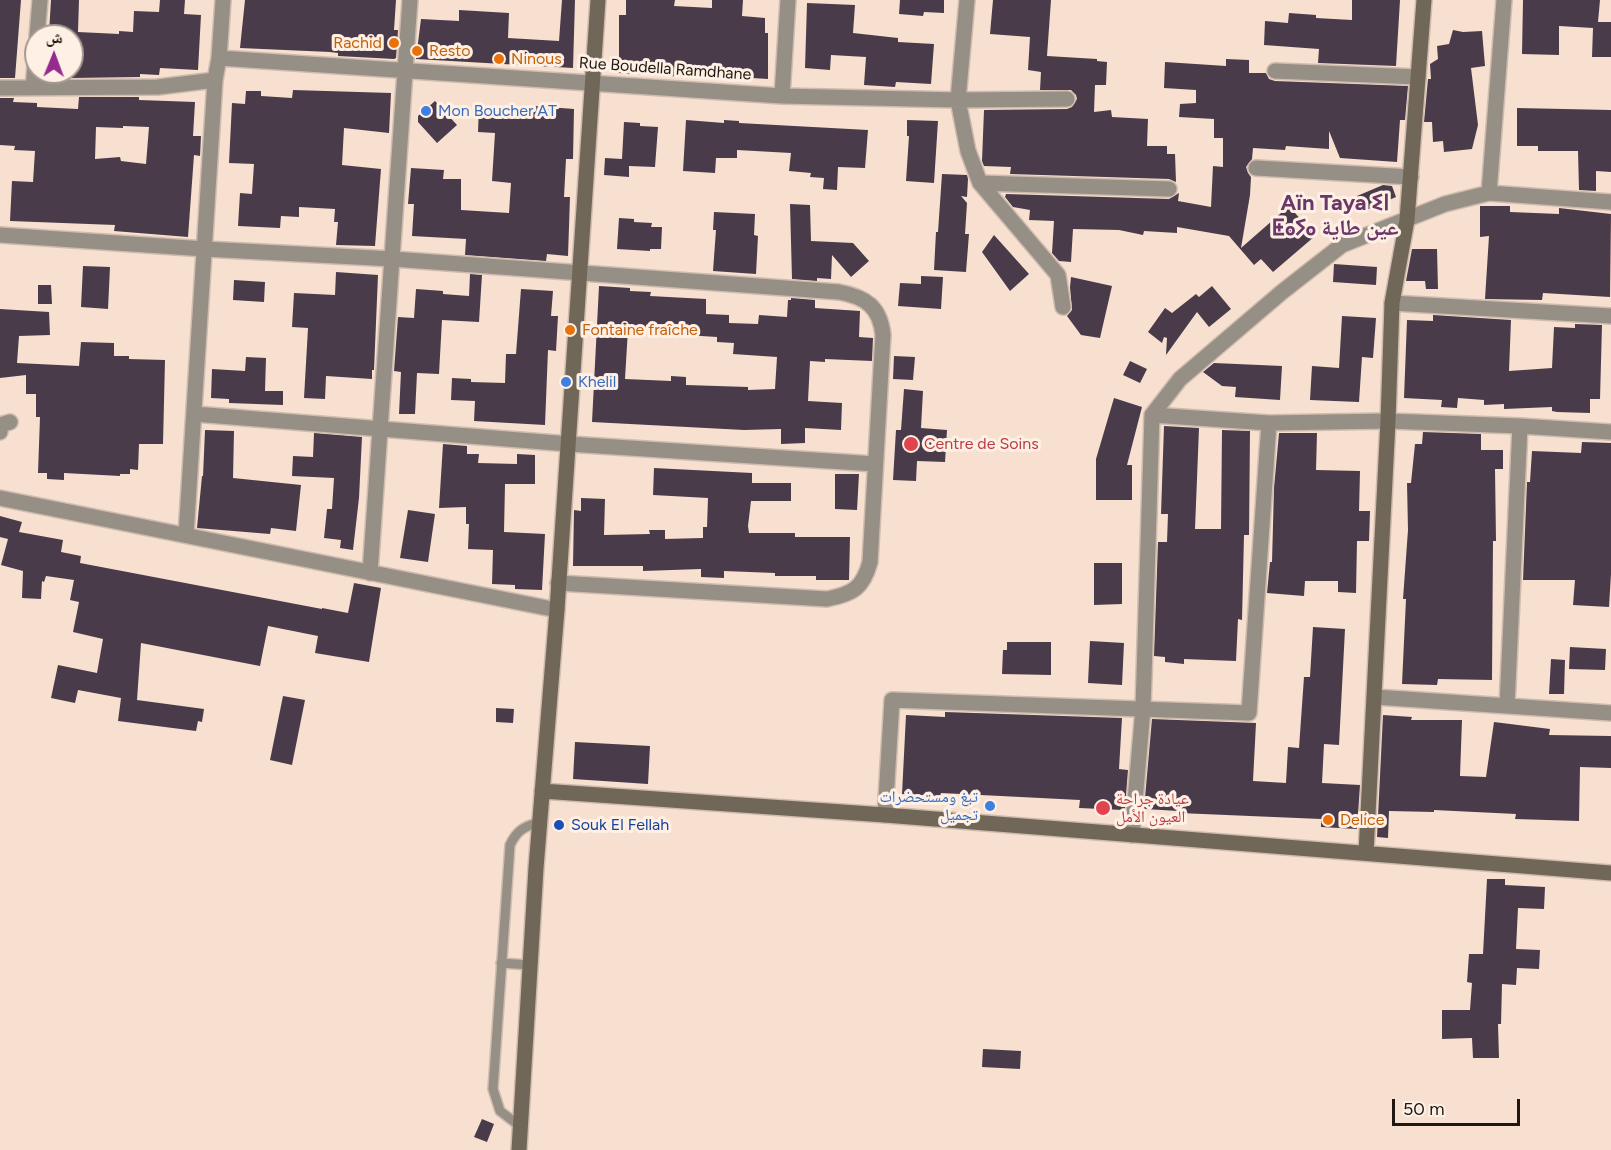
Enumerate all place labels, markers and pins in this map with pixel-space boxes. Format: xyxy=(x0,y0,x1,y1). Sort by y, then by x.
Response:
place label: Rachid xyxy=(333,33,382,53)
marker: Rachid xyxy=(387,36,401,50)
place label: Resto xyxy=(429,41,470,61)
marker: Resto xyxy=(410,44,424,58)
place label: Ninous xyxy=(511,49,562,69)
marker: Ninous xyxy=(492,52,506,66)
place label: Mon Boucher AT xyxy=(438,101,557,121)
marker: Mon Boucher AT xyxy=(419,104,433,118)
place label: Fontaine fraîche xyxy=(582,320,698,340)
marker: Fontaine fraîche xyxy=(563,323,577,337)
place label: Khelil xyxy=(578,372,616,392)
marker: Khelil xyxy=(559,375,573,389)
place label: Centre de Soins xyxy=(924,434,1039,454)
marker: Centre de Soins xyxy=(902,435,920,453)
place label: تبغ ومستحضرات تجميل xyxy=(879,787,978,825)
place label: عيادة جراحة العيون الأمل xyxy=(1116,789,1189,827)
marker: تبغ ومستحضرات تجميل xyxy=(983,799,997,813)
marker: عيادة جراحة العيون الأمل xyxy=(1094,799,1112,817)
place label: Delice xyxy=(1340,810,1384,830)
marker: Delice xyxy=(1321,813,1335,827)
place label: Souk El Fellah xyxy=(571,815,669,835)
marker: Souk El Fellah xyxy=(552,818,566,832)

